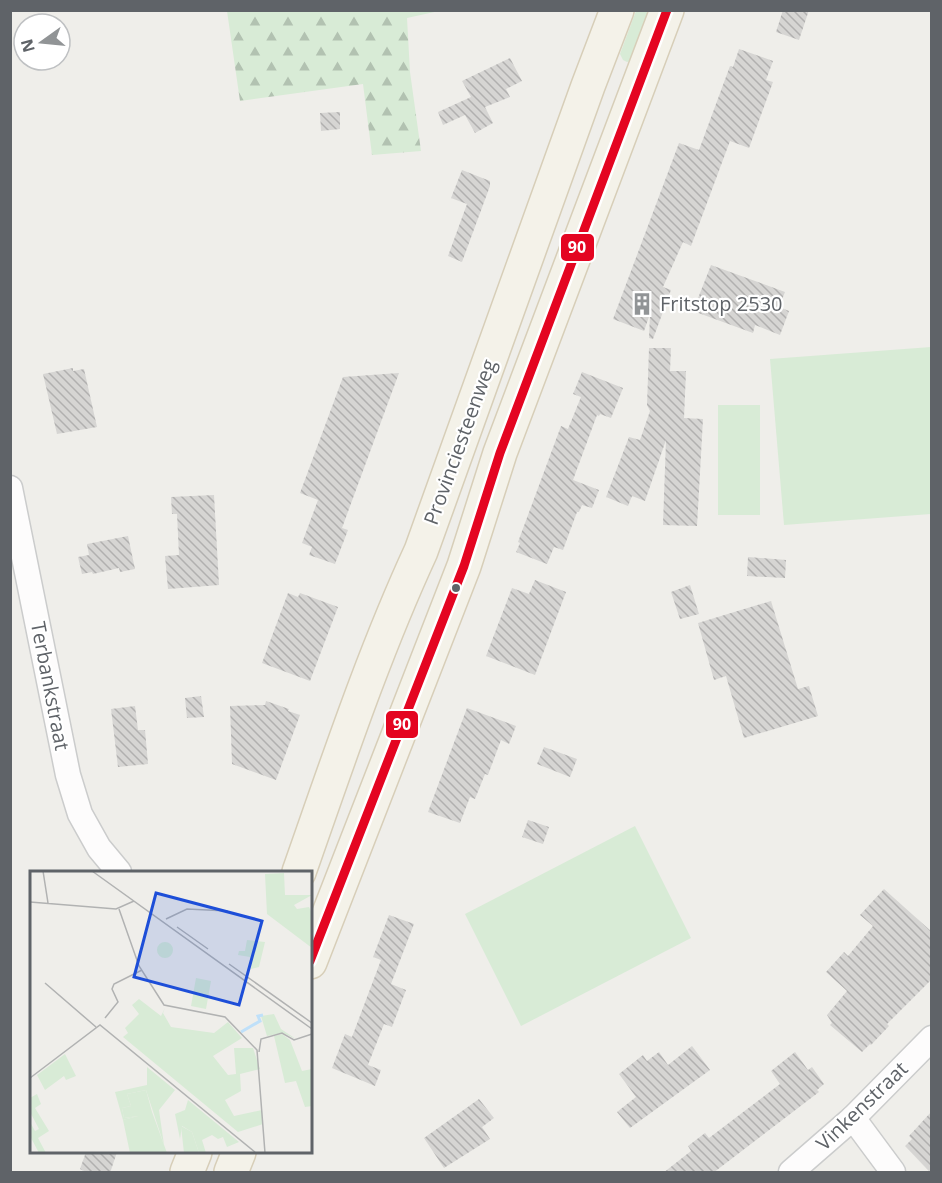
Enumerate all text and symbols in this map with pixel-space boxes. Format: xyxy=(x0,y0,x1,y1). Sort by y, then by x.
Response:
north arrow xyxy=(12,12,72,72)
text: N xyxy=(15,37,40,55)
line badge: 90 xyxy=(560,233,595,262)
text: 90 xyxy=(568,236,586,258)
place label: Fritstop 2530 xyxy=(660,290,783,317)
building icon: Fritstop 2530 xyxy=(629,291,655,317)
street label: Provinciesteenweg xyxy=(417,355,502,528)
unlabelled marker xyxy=(450,582,462,594)
street label: Terbankstraat xyxy=(25,619,76,753)
line badge: 90 xyxy=(385,710,419,739)
text: 90 xyxy=(393,713,411,735)
inset map xyxy=(30,871,312,1153)
street label: Vinkenstraat xyxy=(810,1055,913,1156)

